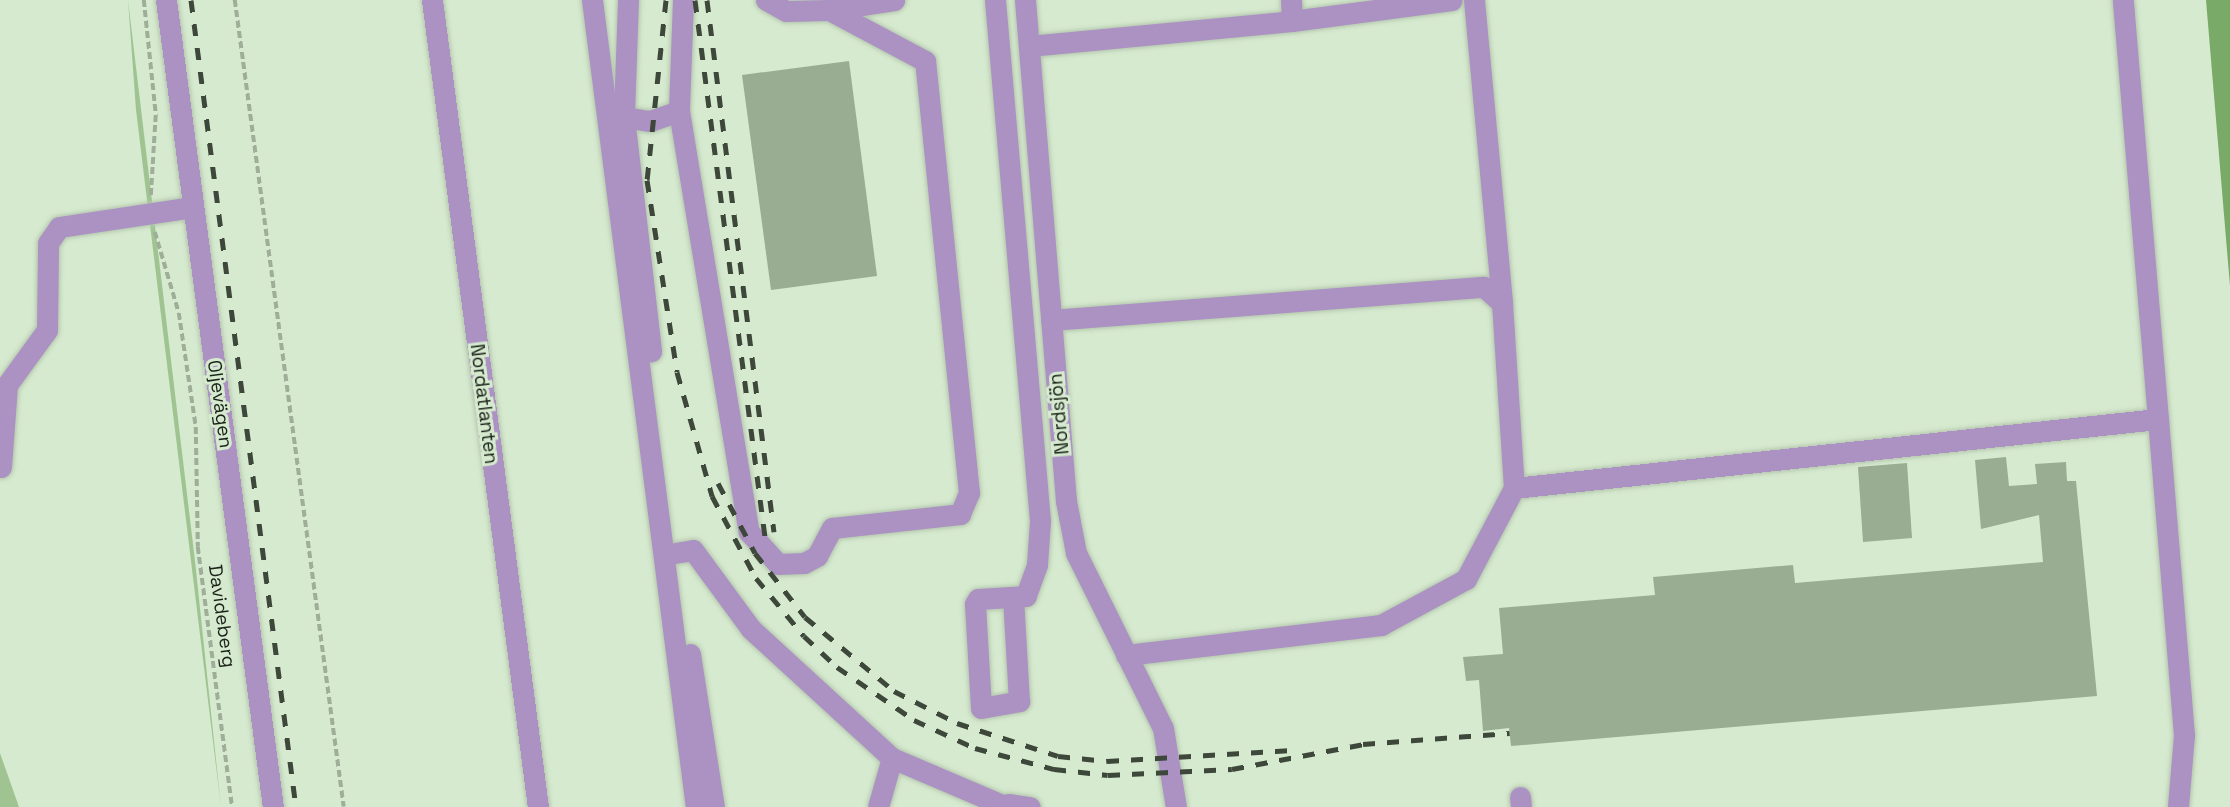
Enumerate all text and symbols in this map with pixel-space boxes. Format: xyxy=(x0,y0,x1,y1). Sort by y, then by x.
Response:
street label: Nordatlanten xyxy=(465,343,503,465)
street label: Oljevägen xyxy=(203,359,237,449)
street label: Nordsjön xyxy=(1044,372,1074,456)
street label: Davideberg xyxy=(203,563,241,669)

